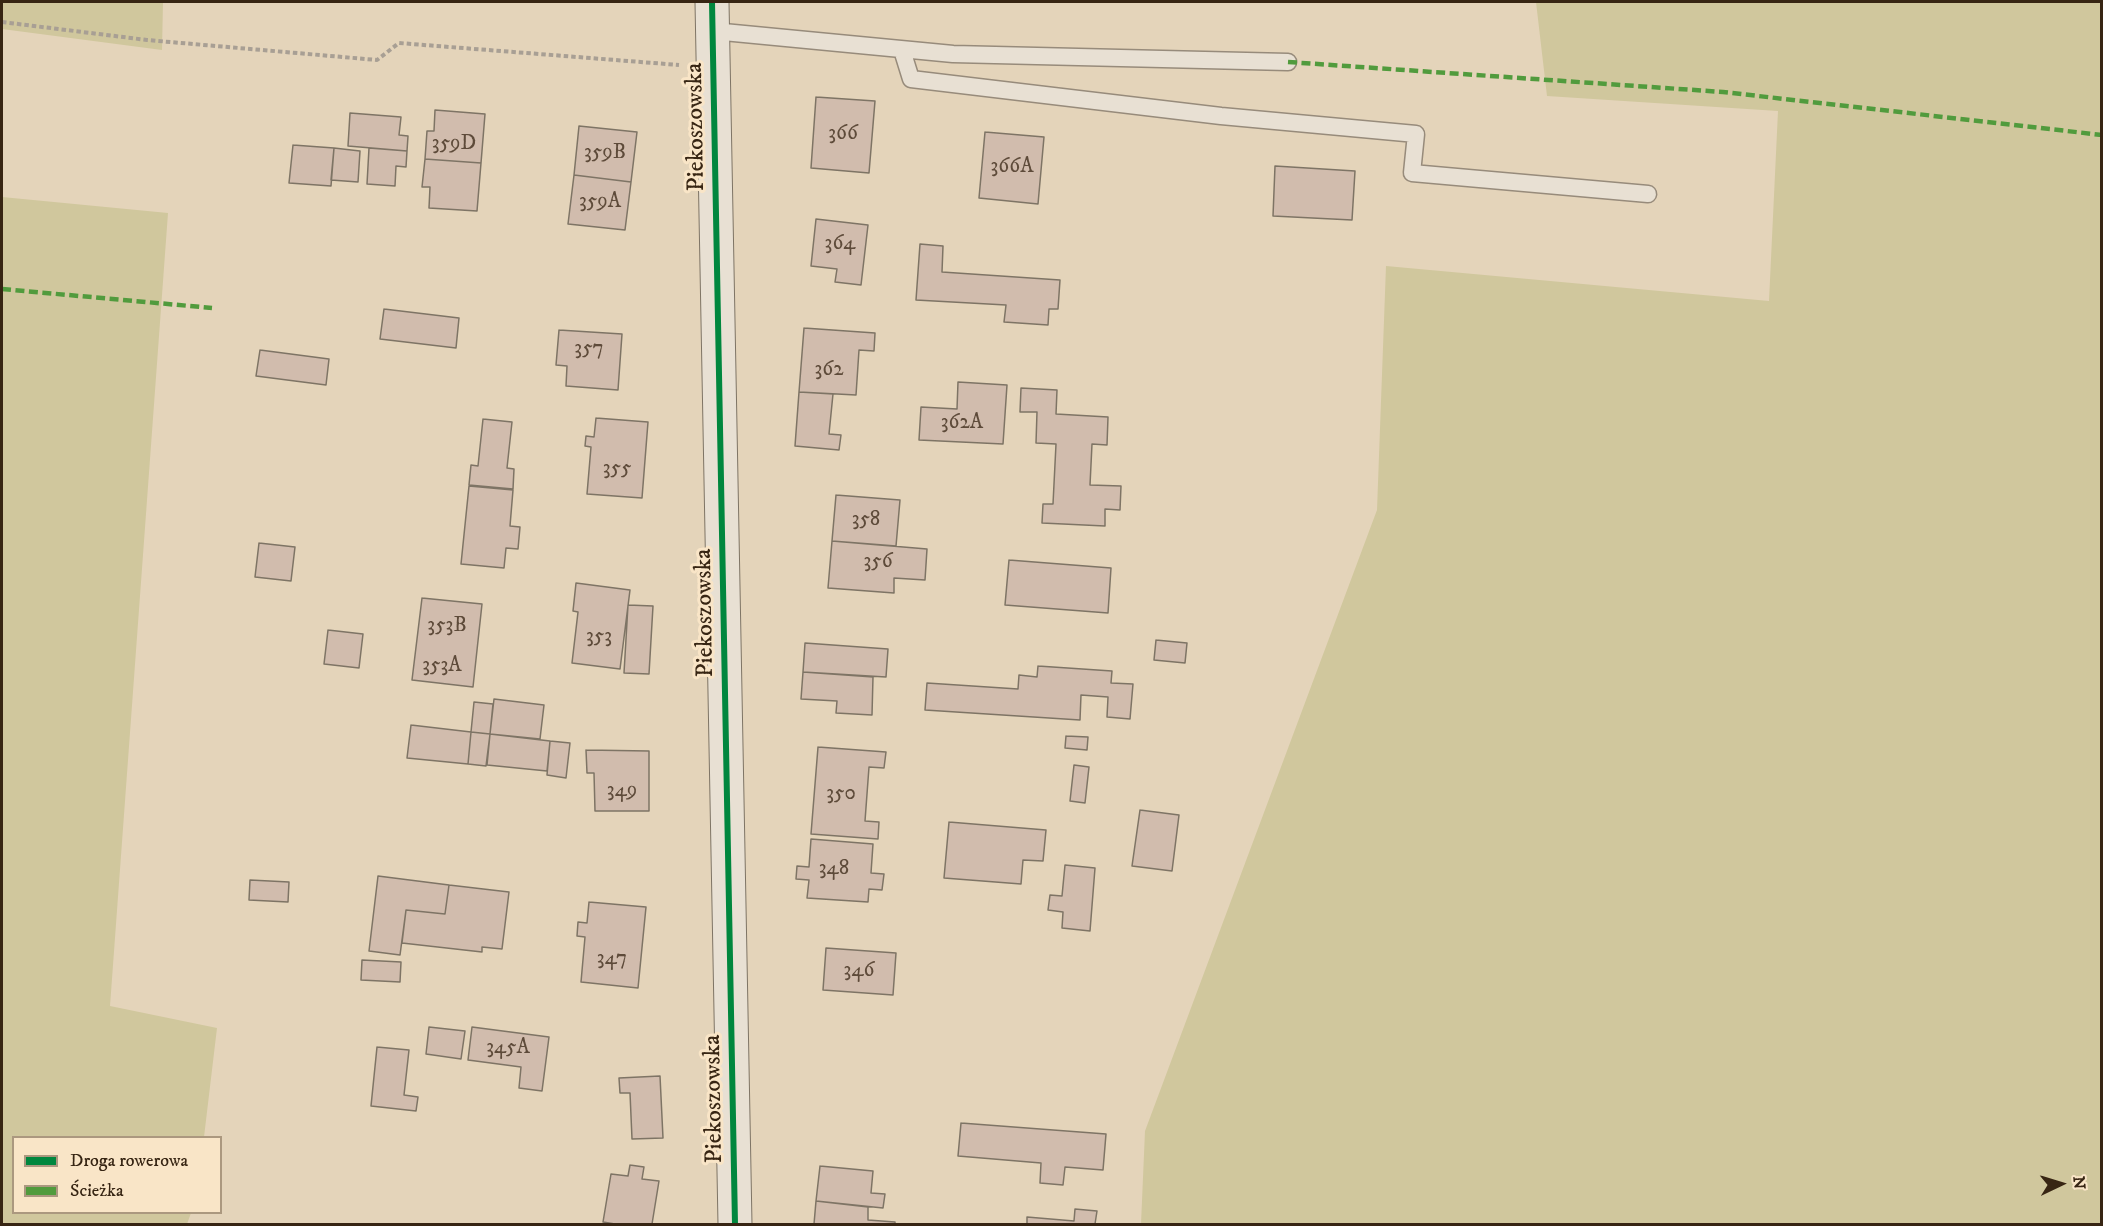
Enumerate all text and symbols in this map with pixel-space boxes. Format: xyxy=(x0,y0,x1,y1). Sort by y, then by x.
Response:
street label: Piekoszowska xyxy=(681,62,713,192)
house number: 366 xyxy=(828,122,858,148)
house number: 359D xyxy=(432,132,476,158)
house number: 359B xyxy=(584,141,626,167)
house number: 366A xyxy=(990,155,1034,181)
house number: 359A xyxy=(579,190,621,216)
house number: 364 xyxy=(825,232,855,258)
house number: 357 xyxy=(574,337,604,363)
house number: 362 xyxy=(814,358,844,384)
house number: 362A xyxy=(941,411,983,437)
house number: 355 xyxy=(603,457,631,483)
house number: 358 xyxy=(852,508,880,534)
street label: Piekoszowska xyxy=(690,548,722,678)
house number: 356 xyxy=(863,550,893,576)
house number: 353B xyxy=(427,614,467,640)
house number: 353 xyxy=(586,625,612,651)
house number: 353A xyxy=(422,654,462,680)
house number: 349 xyxy=(607,779,637,805)
house number: 350 xyxy=(826,782,856,808)
house number: 348 xyxy=(819,857,849,883)
house number: 347 xyxy=(597,947,627,973)
house number: 346 xyxy=(844,959,874,985)
street label: Piekoszowska xyxy=(699,1034,731,1164)
house number: 345A xyxy=(486,1036,530,1062)
legend xyxy=(12,1136,222,1214)
text: Droga rowerowa xyxy=(70,1150,188,1172)
north arrow xyxy=(2031,1154,2091,1214)
text: N xyxy=(2069,1175,2089,1190)
text: Ścieżka xyxy=(70,1180,124,1202)

